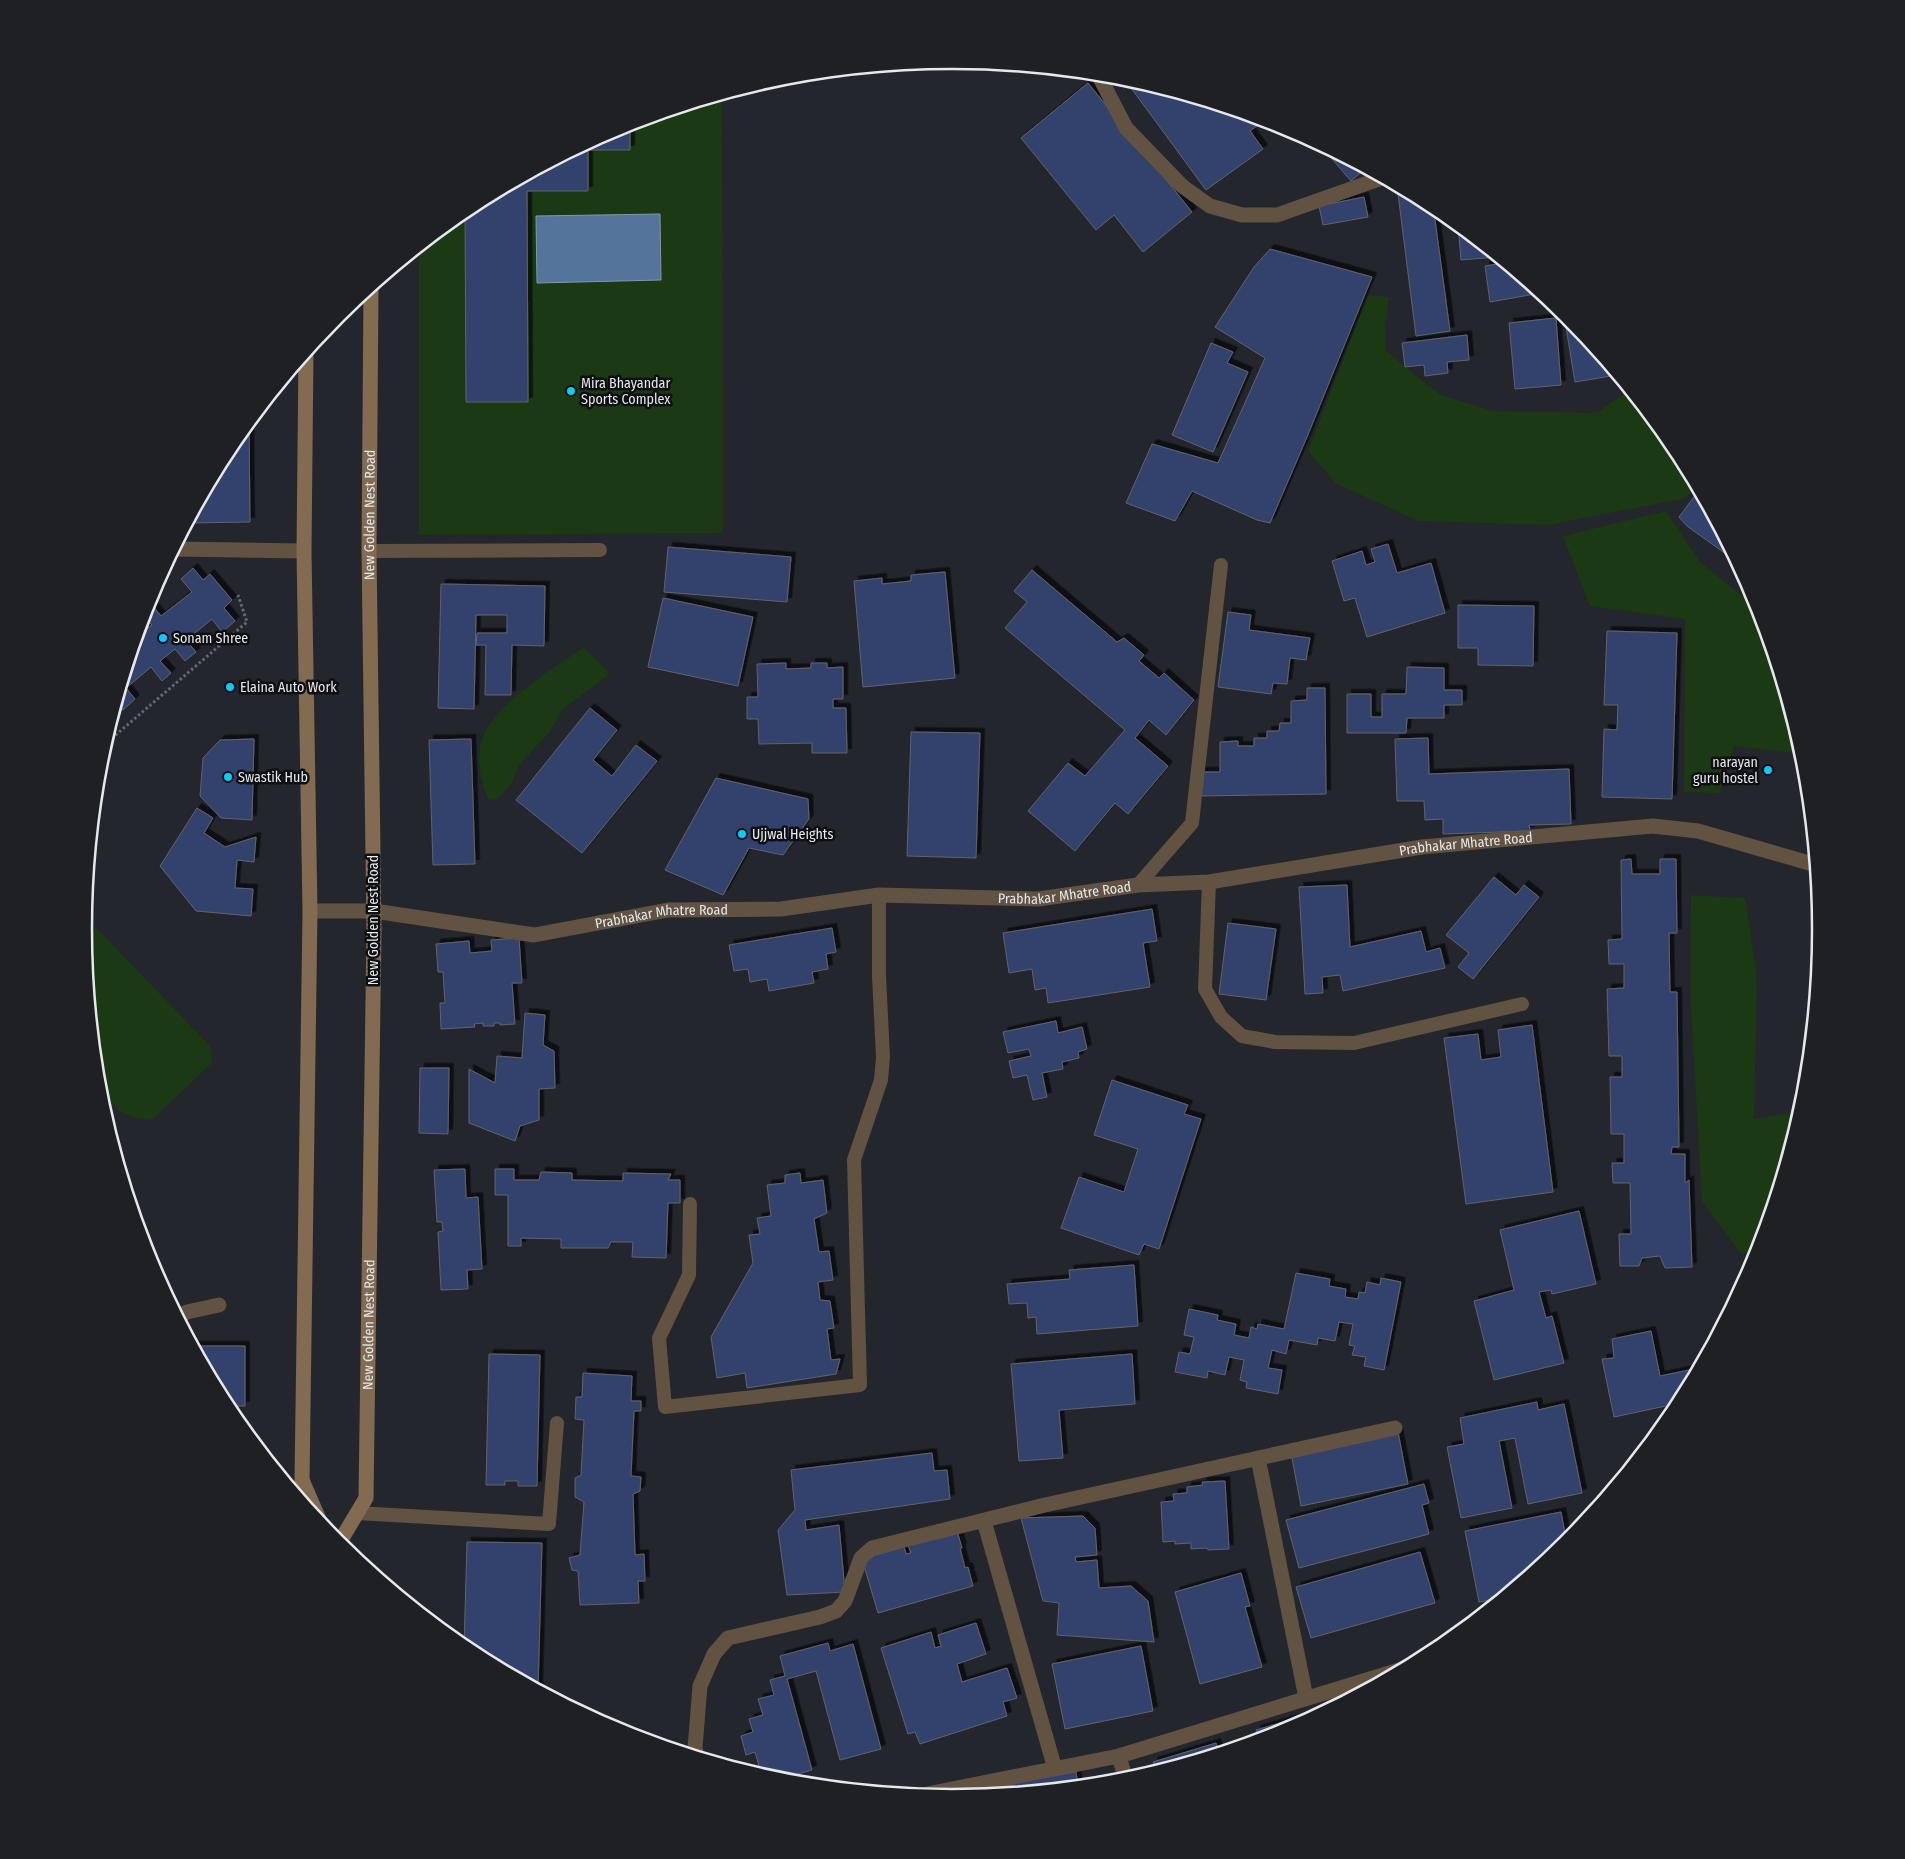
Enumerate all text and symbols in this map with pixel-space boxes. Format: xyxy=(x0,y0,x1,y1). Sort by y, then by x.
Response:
place label: Mira Bhayandar Sports Complex xyxy=(581,375,671,408)
marker: Mira Bhayandar Sports Complex xyxy=(565,385,577,397)
street label: New Golden Nest Road xyxy=(361,450,379,580)
place label: Sonam Shree xyxy=(173,630,248,647)
marker: Sonam Shree xyxy=(157,632,169,644)
place label: Elaina Auto Work xyxy=(240,679,337,696)
marker: Elaina Auto Work xyxy=(224,681,236,693)
place label: narayan guru hostel xyxy=(1693,754,1758,787)
marker: narayan guru hostel xyxy=(1762,764,1774,776)
place label: Swastik Hub xyxy=(238,769,308,786)
marker: Swastik Hub xyxy=(222,771,234,783)
place label: Ujjwal Heights xyxy=(752,826,833,843)
marker: Ujjwal Heights xyxy=(736,828,748,840)
street label: Prabhakar Mhatre Road xyxy=(1398,829,1533,860)
street label: New Golden Nest Road xyxy=(365,855,382,985)
street label: Prabhakar Mhatre Road xyxy=(998,878,1132,908)
street label: Prabhakar Mhatre Road xyxy=(594,901,728,932)
street label: New Golden Nest Road xyxy=(360,1259,378,1390)

